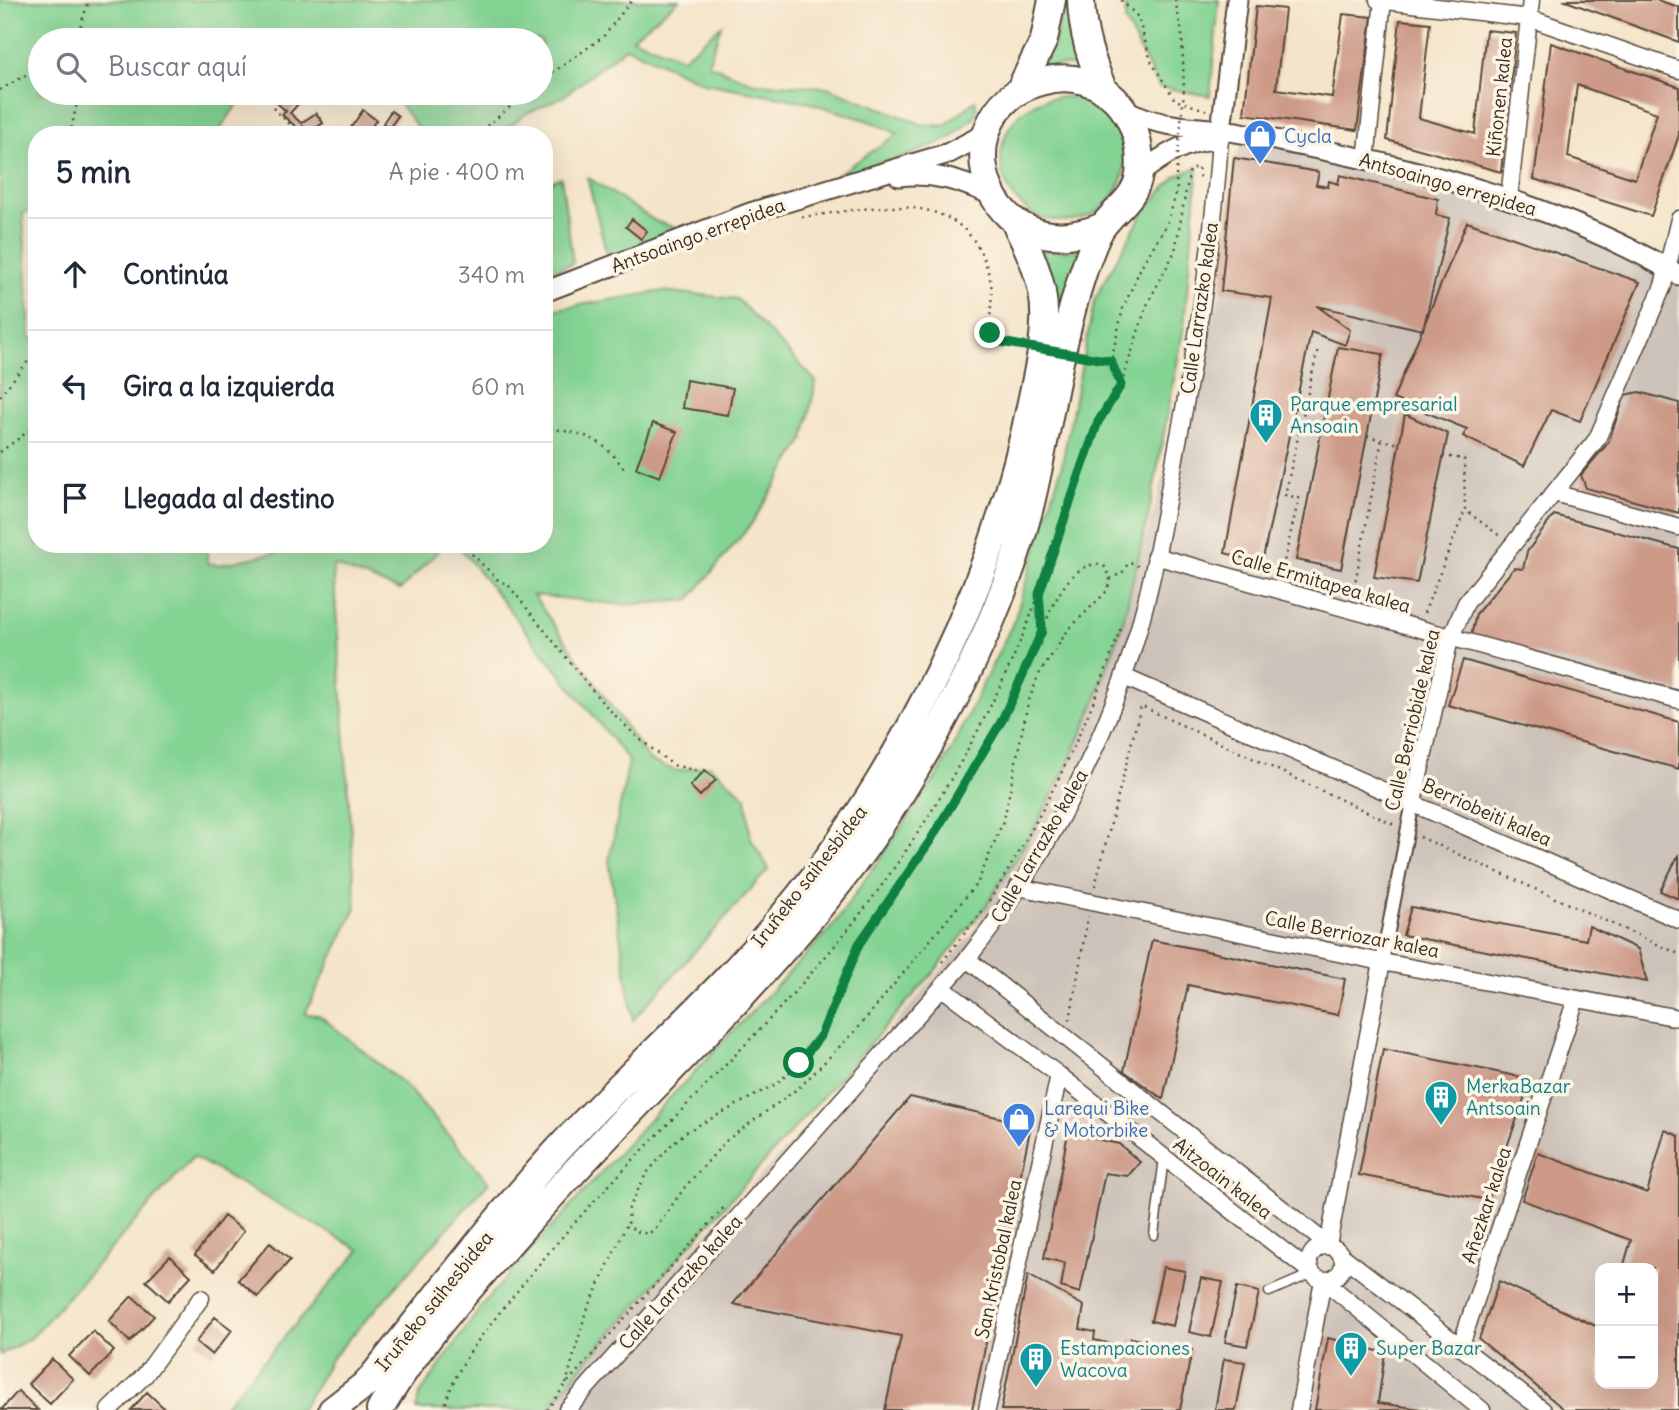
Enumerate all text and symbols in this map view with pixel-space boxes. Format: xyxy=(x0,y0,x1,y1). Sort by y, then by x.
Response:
search box xyxy=(28,28,553,105)
street label: Kiñonen kalea xyxy=(1481,36,1517,158)
icon: search xyxy=(52,48,90,86)
text: Buscar aquí xyxy=(108,50,247,83)
shop icon: Cycla xyxy=(1241,117,1279,166)
place label: Cycla xyxy=(1284,124,1332,148)
street label: Antsoaingo errepidea xyxy=(1357,147,1540,221)
text: 5 min xyxy=(56,153,131,191)
text: A pie · 400 m xyxy=(389,157,525,186)
street label: Antsoaingo errepidea xyxy=(608,192,788,278)
street label: Calle Larrazko kalea xyxy=(1175,220,1223,395)
icon: ahead xyxy=(56,255,94,293)
text: Continúa xyxy=(123,258,229,291)
text: 340 m xyxy=(458,260,525,289)
route end xyxy=(974,317,1005,348)
icon: left xyxy=(56,367,94,405)
text: Gira a la izquierda xyxy=(123,370,335,403)
text: 60 m xyxy=(471,372,525,401)
place label: Parque empresarial Ansoain xyxy=(1290,392,1457,438)
building icon: Parque empresarial Ansoain xyxy=(1247,396,1285,445)
icon: arrive xyxy=(56,479,94,517)
text: Llegada al destino xyxy=(123,482,335,515)
street label: Calle Ermitapea kalea xyxy=(1228,544,1414,618)
street label: Calle Berriobide kalea xyxy=(1379,627,1445,813)
street label: Calle Larrazko kalea xyxy=(985,765,1093,927)
street label: Berriobeiti kalea xyxy=(1419,773,1556,851)
street label: Iruñeko saihesbidea xyxy=(746,800,872,952)
street label: Calle Berriozar kalea xyxy=(1263,905,1441,963)
route start xyxy=(783,1047,814,1078)
place label: MerkaBazar Antsoain xyxy=(1466,1074,1571,1120)
building icon: MerkaBazar Antsoain xyxy=(1422,1078,1460,1127)
place label: Larequi Bike & Motorbike xyxy=(1044,1096,1149,1142)
shop icon: Larequi Bike & Motorbike xyxy=(1000,1100,1038,1149)
street label: Aitzoain kalea xyxy=(1169,1132,1277,1224)
street label: Añezkar kalea xyxy=(1456,1144,1516,1266)
street label: San Kristobal kalea xyxy=(969,1177,1027,1341)
street label: Calle Larrazko kalea xyxy=(613,1209,747,1354)
street label: Iruñeko saihesbidea xyxy=(370,1226,498,1376)
map controls xyxy=(1595,1263,1658,1389)
button: + xyxy=(1595,1263,1658,1326)
button: − xyxy=(1595,1326,1658,1389)
building icon: Super Bazar xyxy=(1332,1329,1370,1378)
place label: Estampaciones Wacova xyxy=(1060,1336,1190,1382)
place label: Super Bazar xyxy=(1376,1336,1482,1360)
building icon: Estampaciones Wacova xyxy=(1017,1340,1055,1389)

